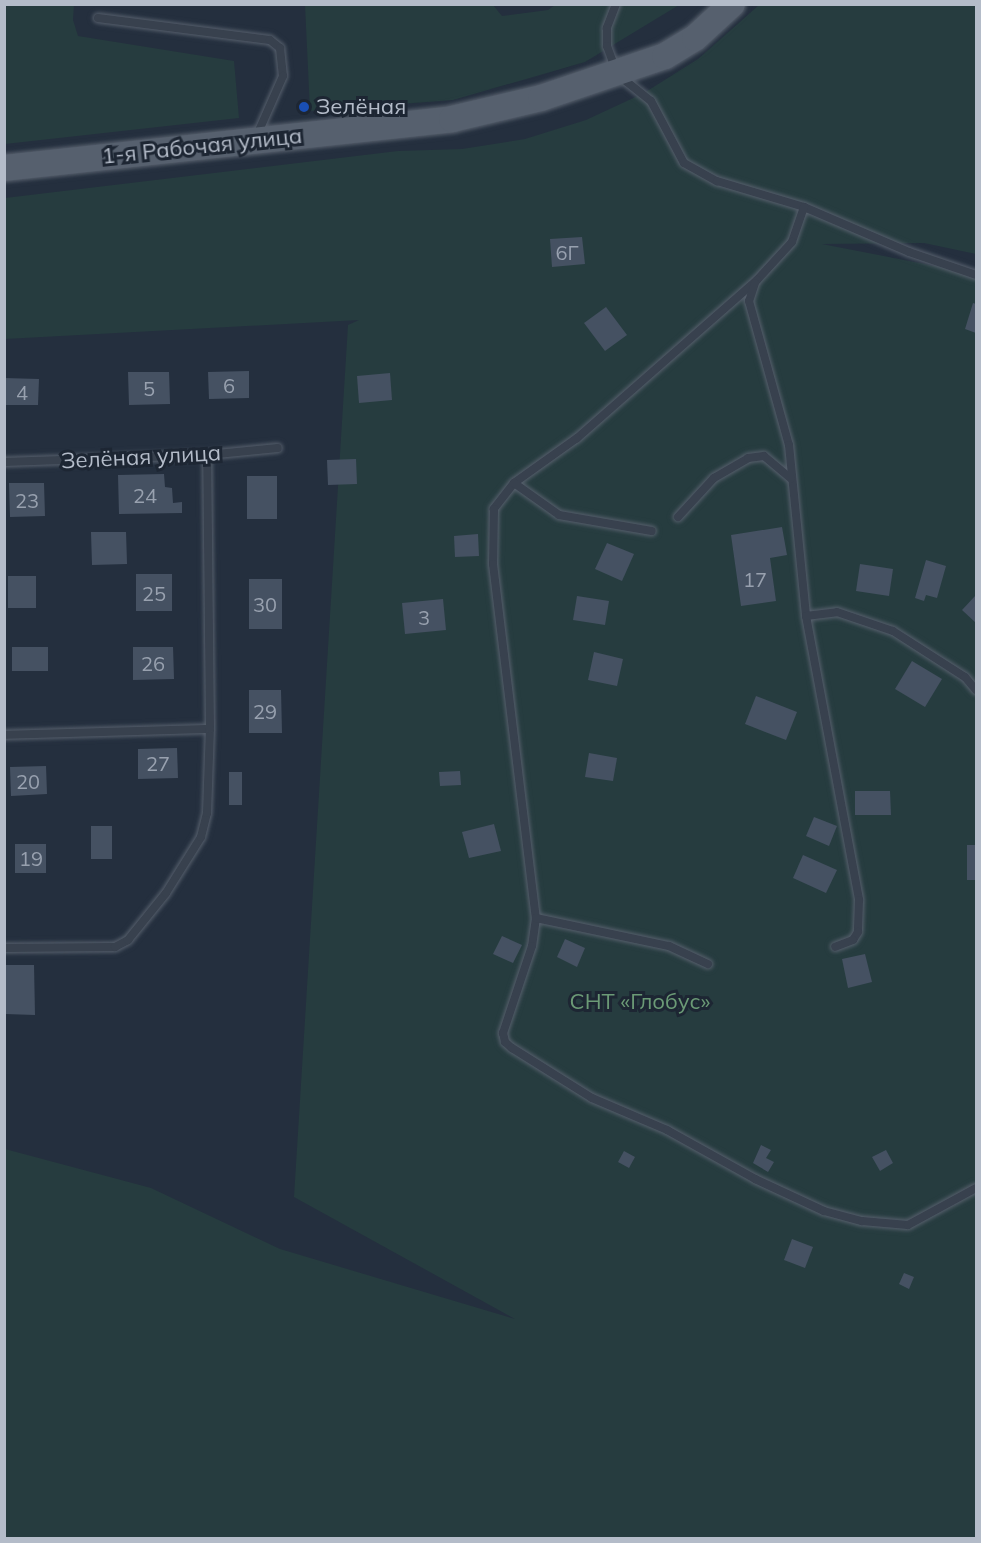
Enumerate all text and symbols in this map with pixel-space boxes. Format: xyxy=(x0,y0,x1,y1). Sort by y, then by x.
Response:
place label: Зелёная xyxy=(316,94,406,120)
marker: Зелёная xyxy=(297,100,311,114)
street label: 1-я Рабочая улица xyxy=(101,122,303,170)
house number: 6Г xyxy=(555,240,579,264)
house number: 6 xyxy=(223,373,235,397)
house number: 5 xyxy=(143,376,155,400)
house number: 4 xyxy=(16,380,28,404)
street label: Зелёная улица xyxy=(60,440,222,474)
house number: 24 xyxy=(133,483,157,507)
house number: 23 xyxy=(15,488,39,512)
house number: 17 xyxy=(743,567,767,591)
house number: 25 xyxy=(142,581,166,605)
house number: 30 xyxy=(253,592,277,616)
house number: 3 xyxy=(418,605,430,629)
house number: 26 xyxy=(141,651,165,675)
house number: 29 xyxy=(253,699,277,723)
house number: 27 xyxy=(146,751,170,775)
house number: 20 xyxy=(16,769,40,793)
house number: 19 xyxy=(19,846,43,870)
park label: СНТ «Глобус» xyxy=(570,989,710,1015)

